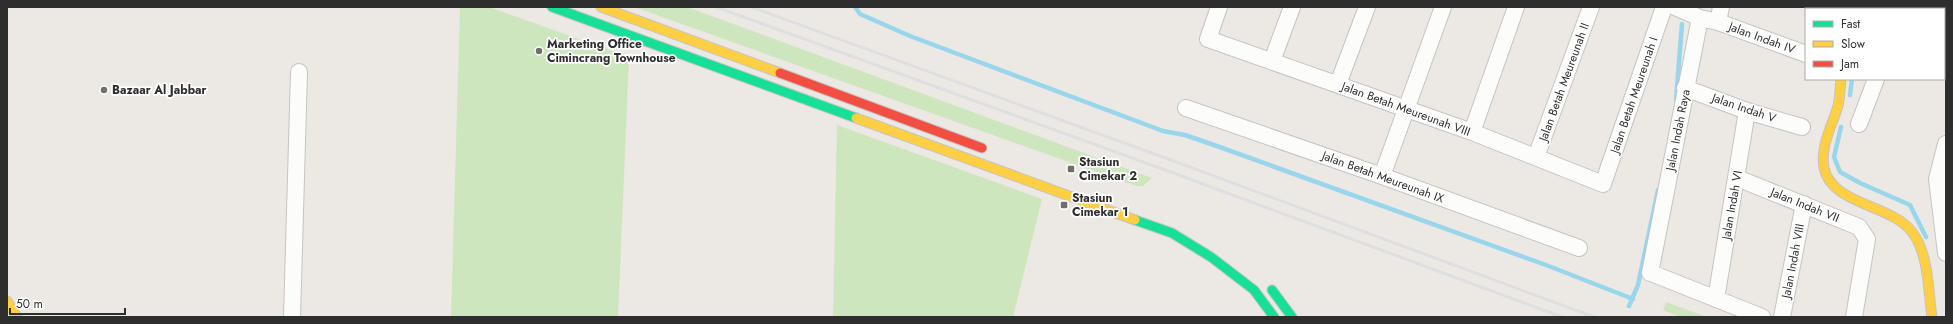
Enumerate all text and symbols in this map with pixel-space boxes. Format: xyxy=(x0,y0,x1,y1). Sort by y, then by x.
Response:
legend xyxy=(1805,8,1945,80)
text: Fast xyxy=(1841,15,1860,33)
street label: Jalan Indah IV xyxy=(1724,17,1798,58)
street label: Jalan Betah Meureunah II xyxy=(1533,20,1594,146)
street label: Jalan Betah Meureunah I xyxy=(1605,34,1662,158)
place label: Marketing Office Cimincrang Townhouse xyxy=(547,35,676,67)
text: Slow xyxy=(1841,35,1866,53)
marker: Marketing Office Cimincrang Townhouse xyxy=(534,46,544,56)
text: Jam xyxy=(1839,55,1859,73)
street label: Jalan Betah Meureunah VIII xyxy=(1337,77,1473,141)
place label: Bazaar Al Jabbar xyxy=(112,81,207,99)
marker: Bazaar Al Jabbar xyxy=(99,85,109,95)
street label: Jalan Indah Raya xyxy=(1661,88,1695,174)
street label: Jalan Indah V xyxy=(1708,88,1779,127)
street label: Jalan Betah Meureunah IX xyxy=(1318,146,1447,208)
place label: Stasiun Cimekar 2 xyxy=(1079,153,1137,185)
marker: Stasiun Cimekar 2 xyxy=(1066,164,1076,174)
street label: Jalan Indah VI xyxy=(1717,169,1747,243)
street label: Jalan Indah VII xyxy=(1766,182,1842,227)
place label: Stasiun Cimekar 1 xyxy=(1072,189,1128,221)
marker: Stasiun Cimekar 1 xyxy=(1059,200,1069,210)
street label: Jalan Indah VIII xyxy=(1777,222,1809,302)
scale bar xyxy=(10,290,125,316)
text: 50 m xyxy=(16,295,43,313)

